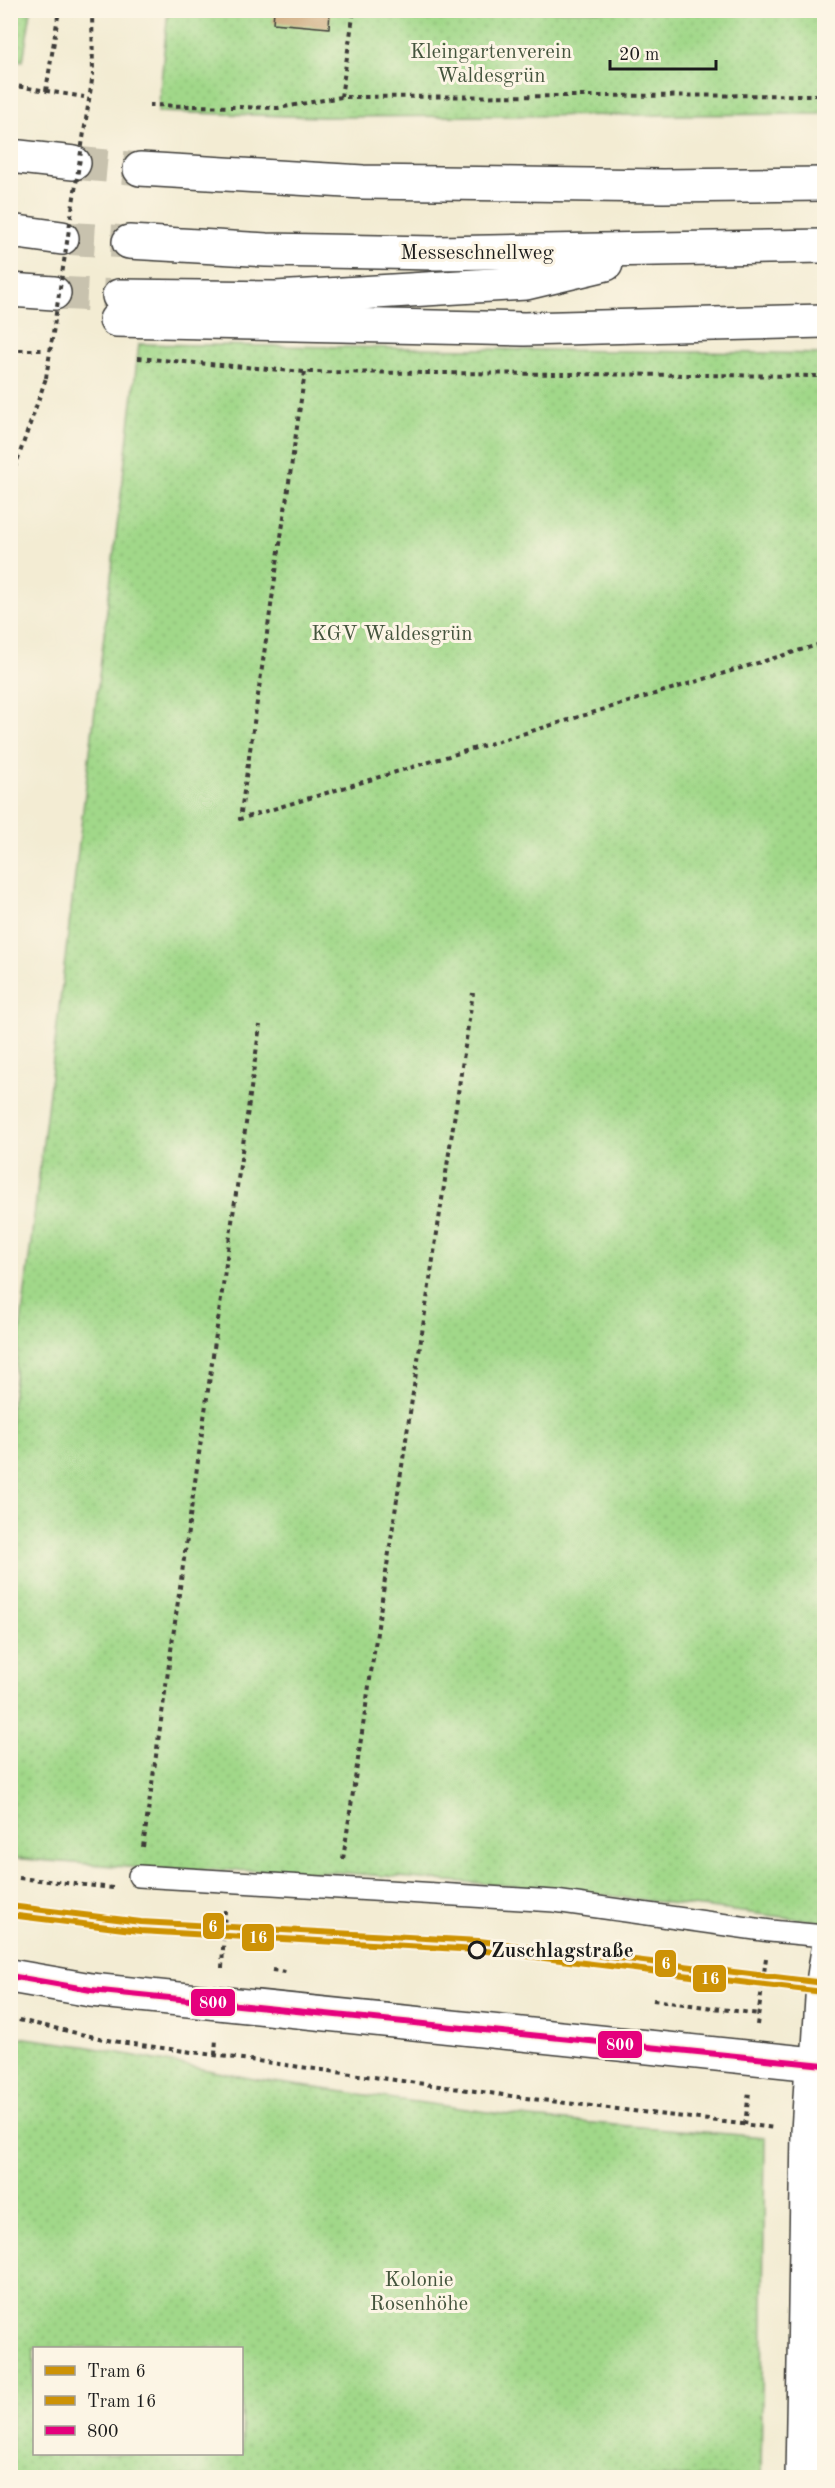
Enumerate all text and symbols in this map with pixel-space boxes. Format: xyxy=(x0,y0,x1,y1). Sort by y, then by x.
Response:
scale bar xyxy=(610,33,716,71)
park label: Kleingartenverein Waldesgrün xyxy=(410,42,572,87)
text: 20 m xyxy=(619,46,659,64)
street label: Messeschnellweg xyxy=(400,243,554,264)
park label: KGV Waldesgrün xyxy=(311,624,473,645)
line badge: 6 xyxy=(202,1912,225,1940)
text: 6 xyxy=(208,1920,218,1936)
line badge: 16 xyxy=(241,1923,275,1952)
text: 16 xyxy=(249,1931,267,1947)
marker: Zuschlagstraße xyxy=(468,1941,486,1959)
place label: Zuschlagstraße xyxy=(491,1941,634,1962)
line badge: 6 xyxy=(654,1949,677,1978)
text: 6 xyxy=(661,1957,671,1973)
line badge: 16 xyxy=(692,1964,727,1993)
text: 16 xyxy=(701,1972,719,1988)
line badge: 800 xyxy=(190,1988,236,2017)
text: 800 xyxy=(199,1996,227,2012)
line badge: 800 xyxy=(597,2030,643,2059)
text: 800 xyxy=(606,2038,634,2054)
park label: Kolonie Rosenhöhe xyxy=(370,2270,468,2315)
legend xyxy=(33,2347,243,2455)
text: Tram 6 xyxy=(87,2363,146,2381)
text: Tram 16 xyxy=(87,2393,156,2411)
text: 800 xyxy=(87,2423,118,2441)

